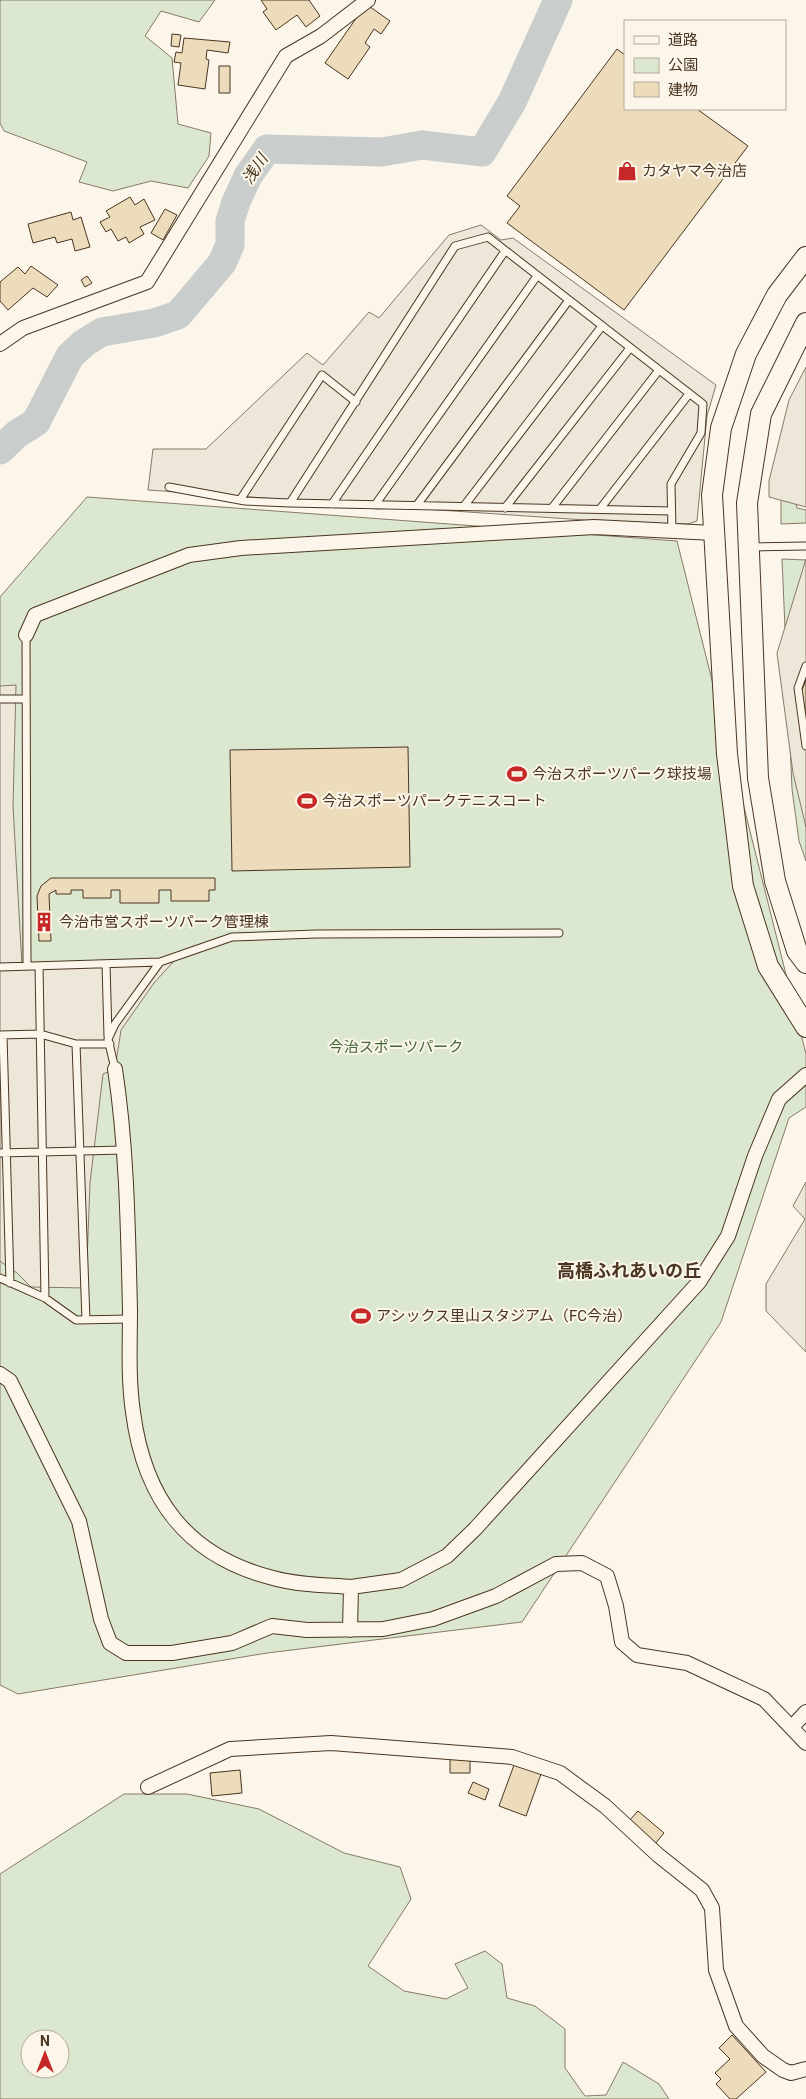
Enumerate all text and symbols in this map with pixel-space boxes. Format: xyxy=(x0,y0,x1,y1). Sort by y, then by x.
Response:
legend xyxy=(624,20,786,110)
text: 道路 xyxy=(668,31,698,49)
text: 公園 xyxy=(668,56,698,74)
text: 建物 xyxy=(668,81,698,99)
water label: 浅川 xyxy=(238,149,273,188)
shop icon: カタヤマ今治店 xyxy=(616,160,638,182)
place label: カタヤマ今治店 xyxy=(642,162,747,180)
sports icon: 今治スポーツパーク球技場 xyxy=(506,763,528,785)
place label: 今治スポーツパーク球技場 xyxy=(532,765,712,783)
sports icon: 今治スポーツパークテニスコート xyxy=(296,790,318,812)
place label: 今治スポーツパークテニスコート xyxy=(322,792,547,810)
building icon: 今治市営スポーツパーク管理棟 xyxy=(33,911,55,933)
place label: 今治市営スポーツパーク管理棟 xyxy=(59,913,269,931)
park label: 今治スポーツパーク xyxy=(329,1038,463,1056)
district label: 高橋ふれあいの丘 xyxy=(557,1260,701,1281)
sports icon: アシックス里山スタジアム（FC今治） xyxy=(350,1305,372,1327)
place label: アシックス里山スタジアム（FC今治） xyxy=(376,1307,632,1325)
north arrow xyxy=(20,2029,70,2079)
text: N xyxy=(40,2033,50,2049)

